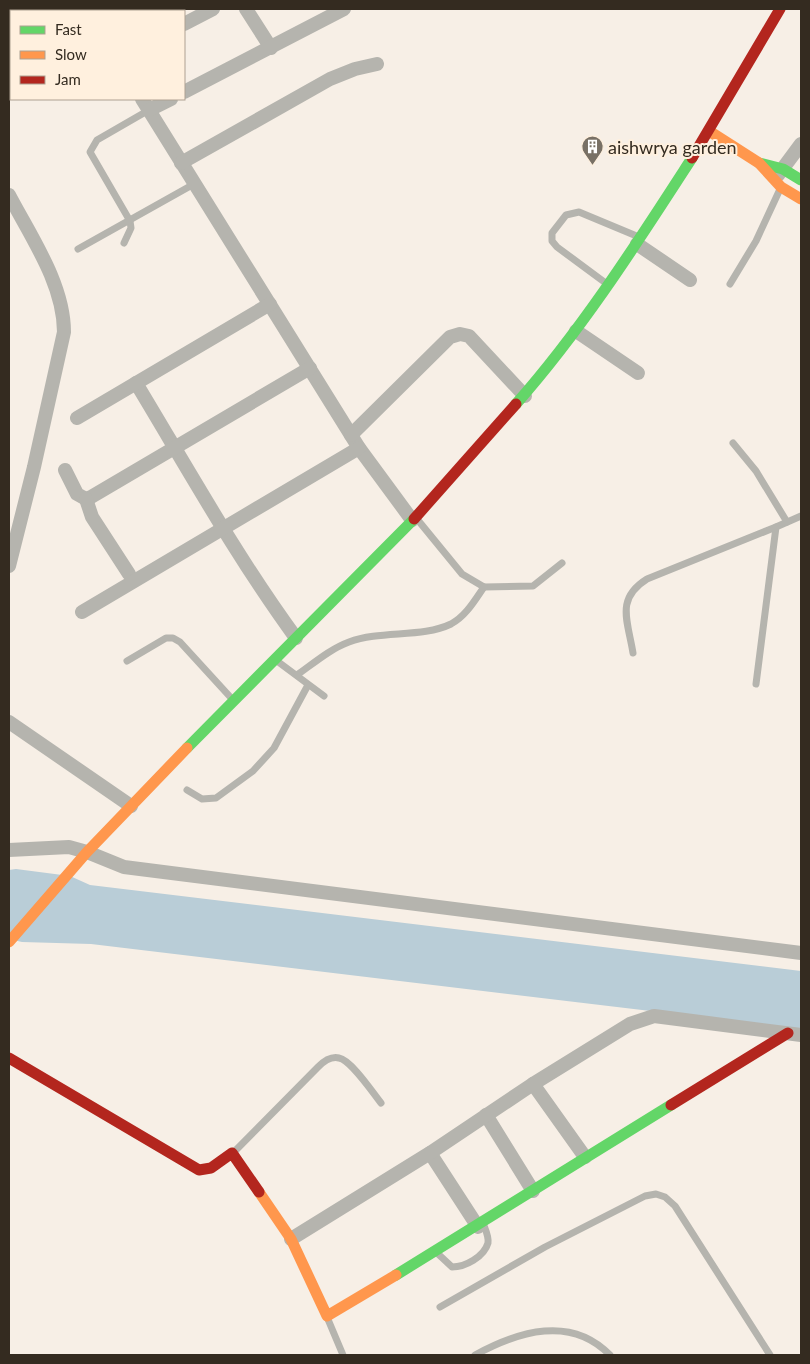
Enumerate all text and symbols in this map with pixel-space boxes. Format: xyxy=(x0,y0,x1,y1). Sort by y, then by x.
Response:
legend xyxy=(10,10,185,100)
text: Fast xyxy=(55,20,82,38)
text: Slow xyxy=(55,45,87,63)
text: Jam xyxy=(55,70,81,88)
building icon: aishwrya garden xyxy=(580,135,604,166)
place label: aishwrya garden xyxy=(608,136,737,158)

